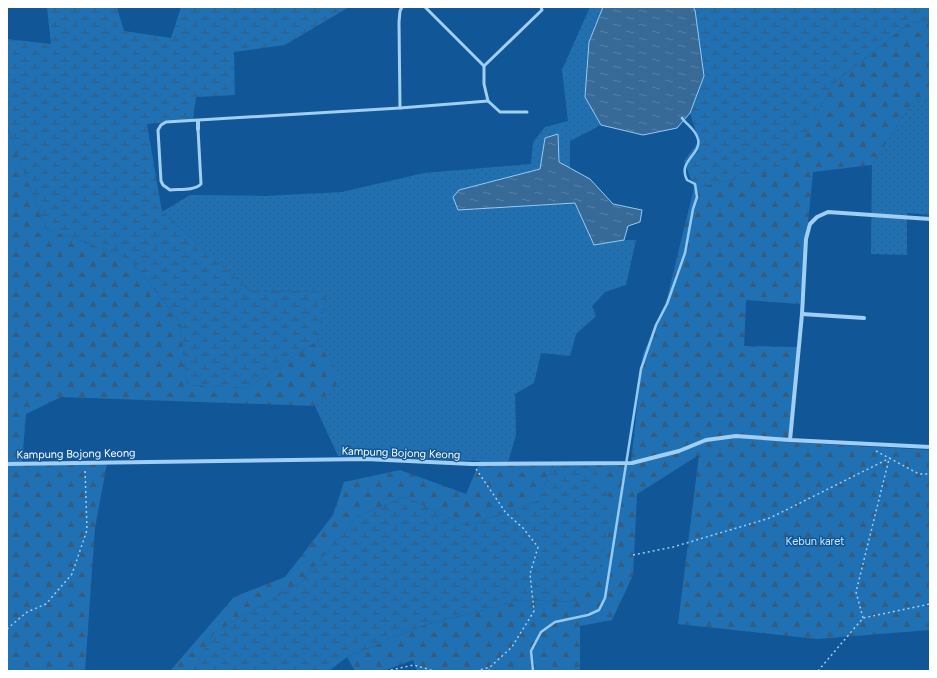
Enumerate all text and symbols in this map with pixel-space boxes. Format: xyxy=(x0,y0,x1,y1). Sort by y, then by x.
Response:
street label: Kampung Bojong Keong xyxy=(341,444,461,462)
street label: Kampung Bojong Keong xyxy=(16,446,136,462)
park label: Kebun karet xyxy=(786,535,844,548)

